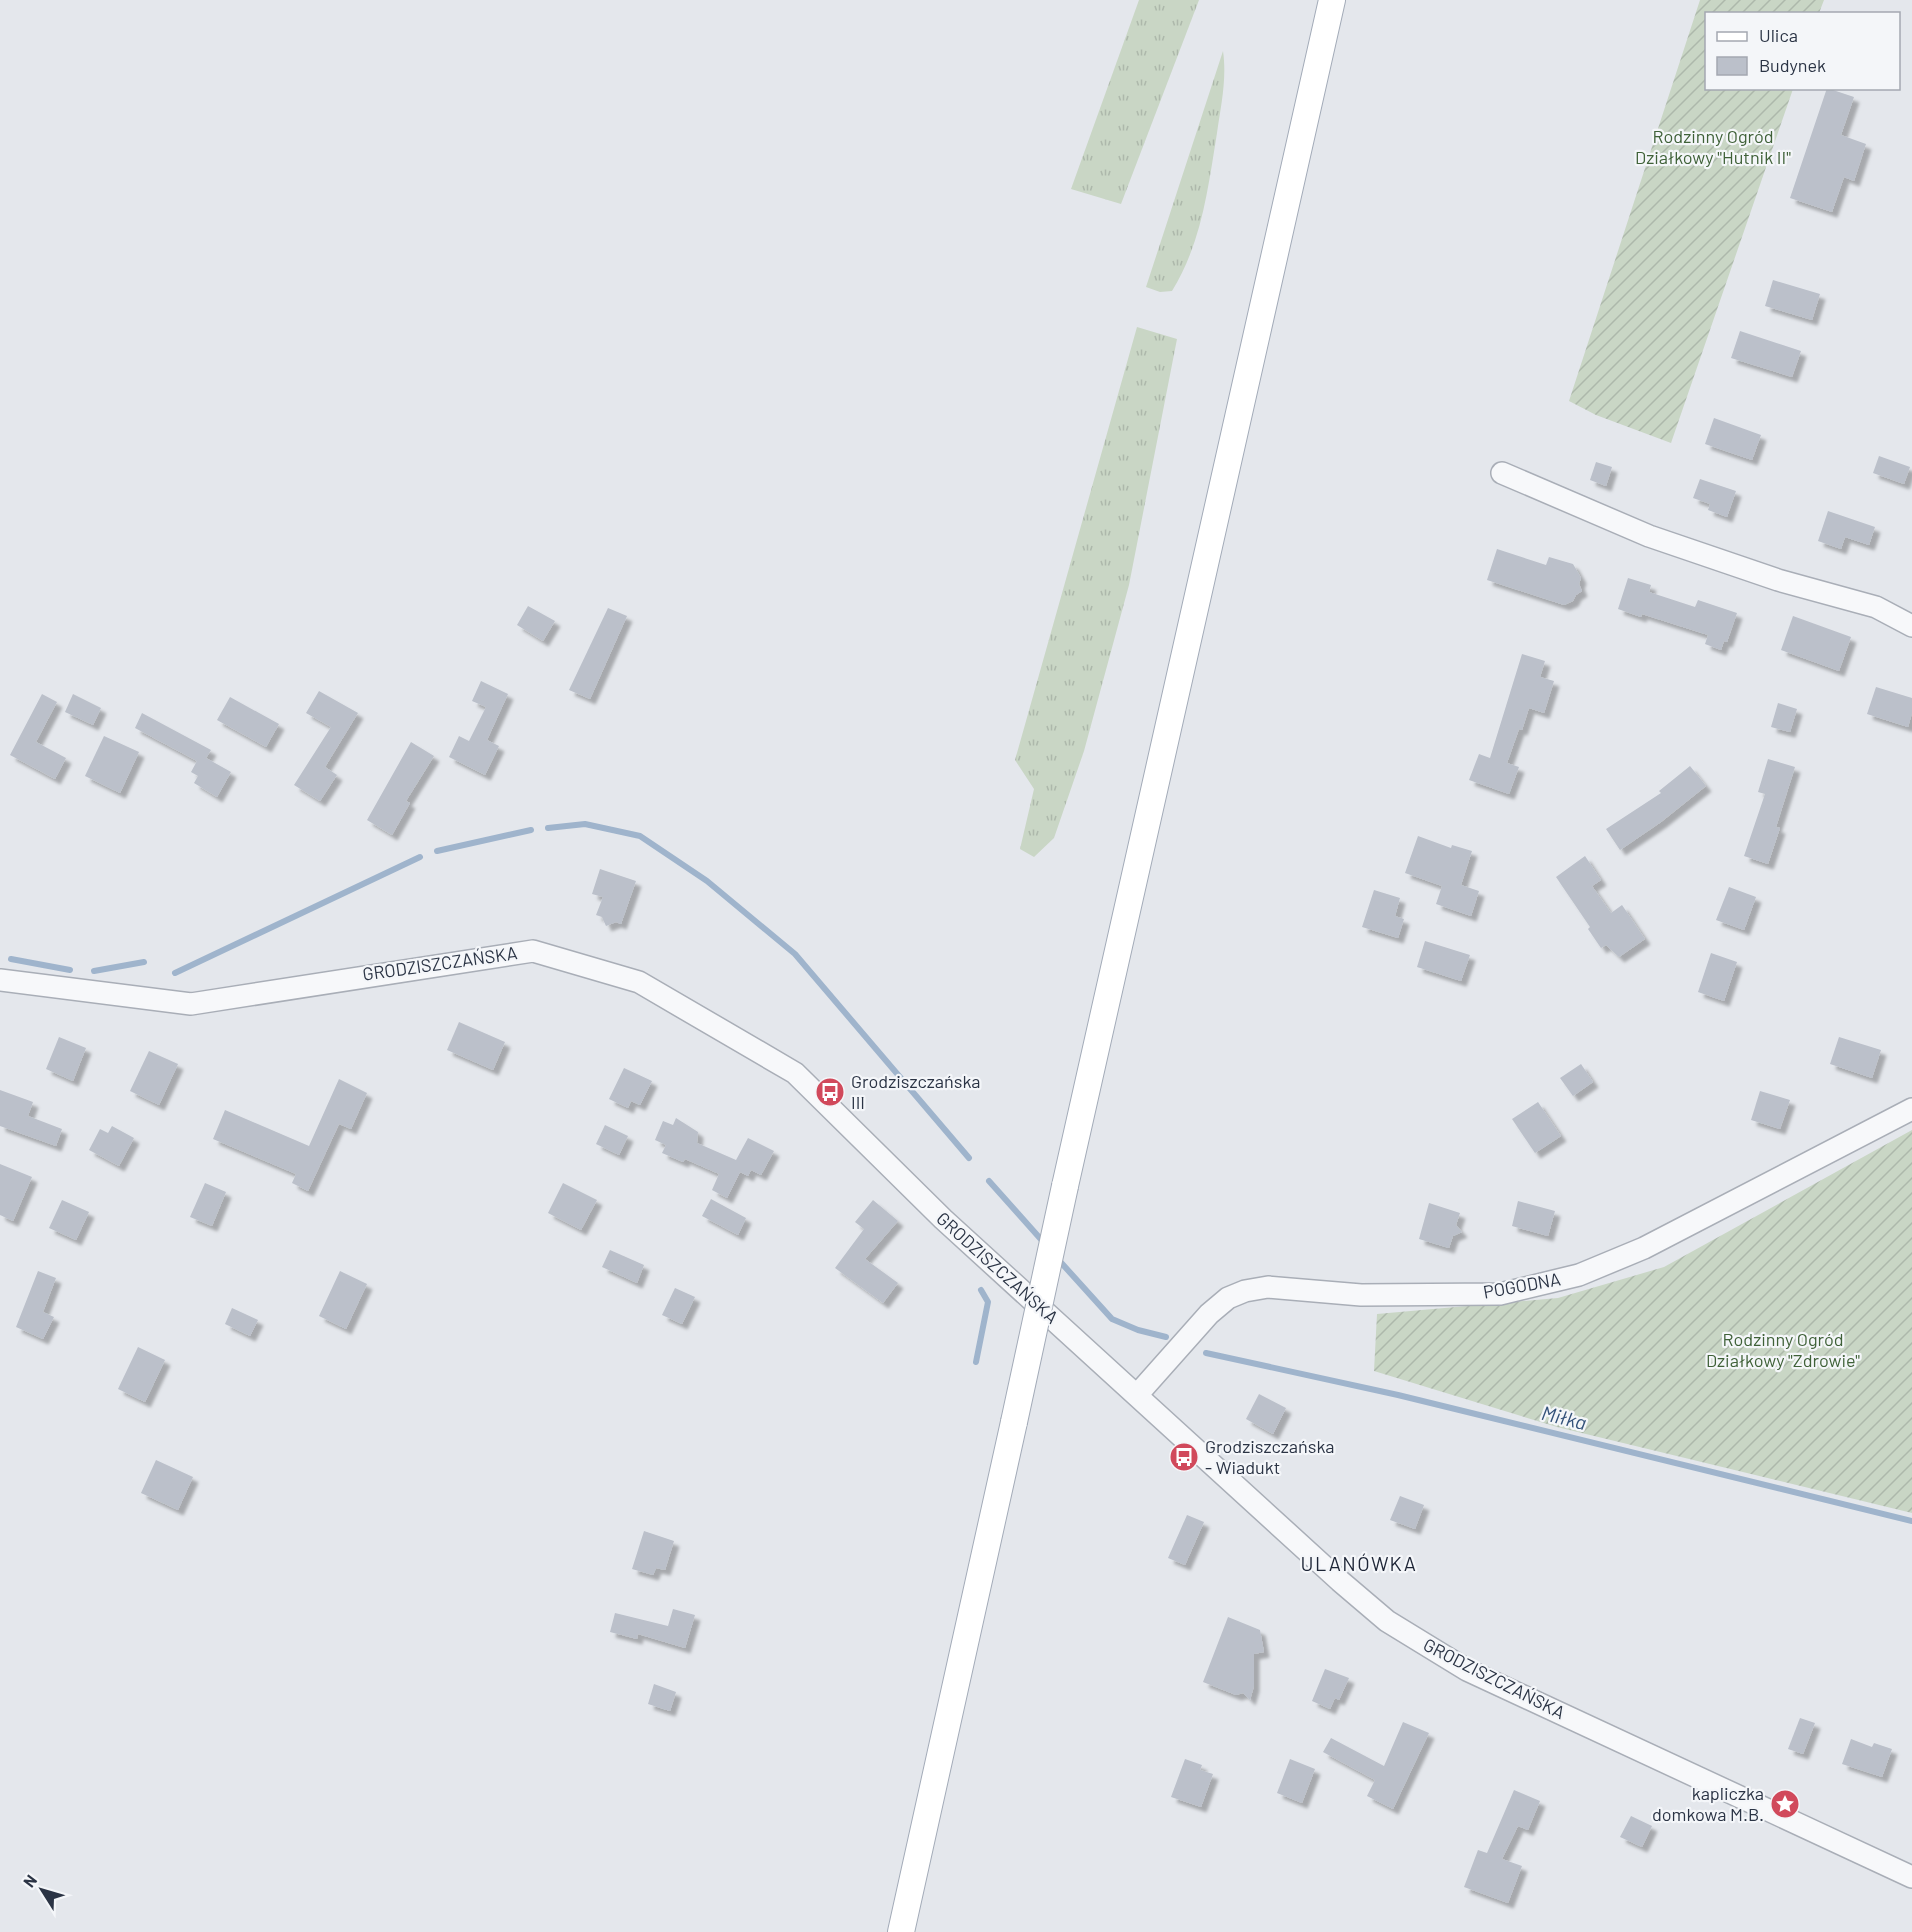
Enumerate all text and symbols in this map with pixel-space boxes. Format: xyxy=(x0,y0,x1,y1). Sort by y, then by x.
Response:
legend xyxy=(1705,12,1900,90)
text: Ulica xyxy=(1759,24,1798,46)
text: Budynek xyxy=(1759,54,1826,76)
park label: Rodzinny Ogród Działkowy "Hutnik II" xyxy=(1635,125,1791,168)
street label: GRODZISZCZAŃSKA xyxy=(361,941,519,985)
place label: Grodziszczańska III xyxy=(851,1070,980,1113)
bus stop icon: Grodziszczańska III xyxy=(814,1076,846,1108)
street label: GRODZISZCZAŃSKA xyxy=(932,1207,1063,1328)
street label: POGODNA xyxy=(1481,1267,1562,1303)
park label: Rodzinny Ogród Działkowy "Zdrowie" xyxy=(1706,1328,1860,1371)
water label: Miłka xyxy=(1539,1400,1589,1434)
place label: Grodziszczańska - Wiadukt xyxy=(1205,1435,1334,1478)
bus stop icon: Grodziszczańska - Wiadukt xyxy=(1168,1441,1200,1473)
district label: ULANÓWKA xyxy=(1300,1551,1418,1575)
street label: GRODZISZCZAŃSKA xyxy=(1420,1633,1569,1723)
place label: kapliczka domkowa M.B. xyxy=(1652,1782,1764,1825)
place icon: kapliczka domkowa M.B. xyxy=(1769,1788,1801,1820)
north arrow xyxy=(12,1860,72,1920)
text: N xyxy=(19,1871,40,1891)

